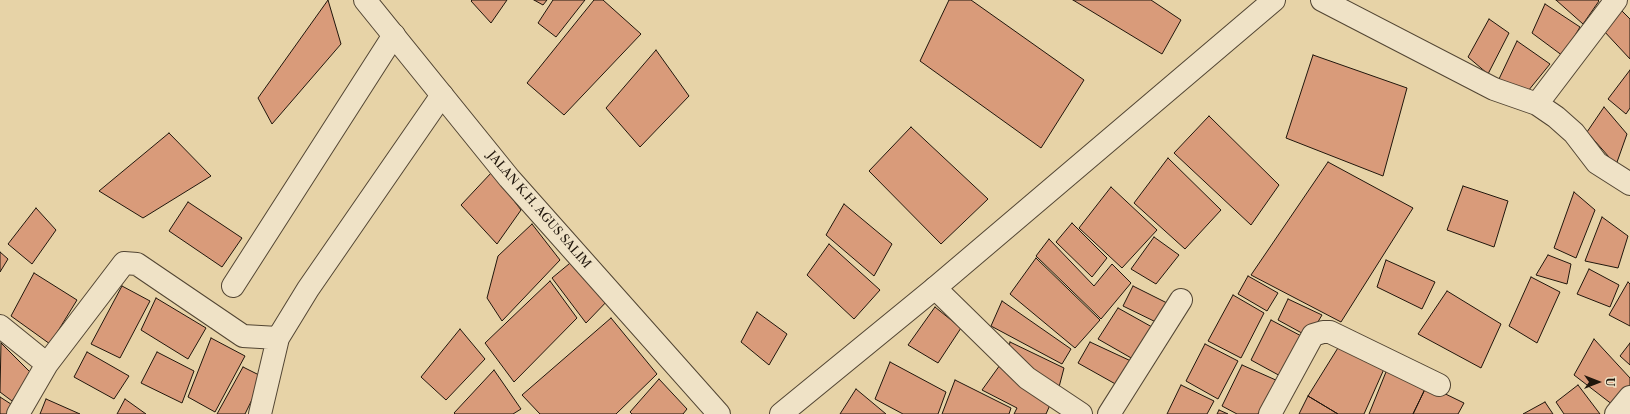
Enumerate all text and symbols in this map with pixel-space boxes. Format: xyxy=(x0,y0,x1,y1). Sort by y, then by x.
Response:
street label: JALAN K.H. AGUS SALIM xyxy=(484,149,594,271)
north arrow xyxy=(1578,362,1618,402)
text: U xyxy=(1603,378,1617,386)

